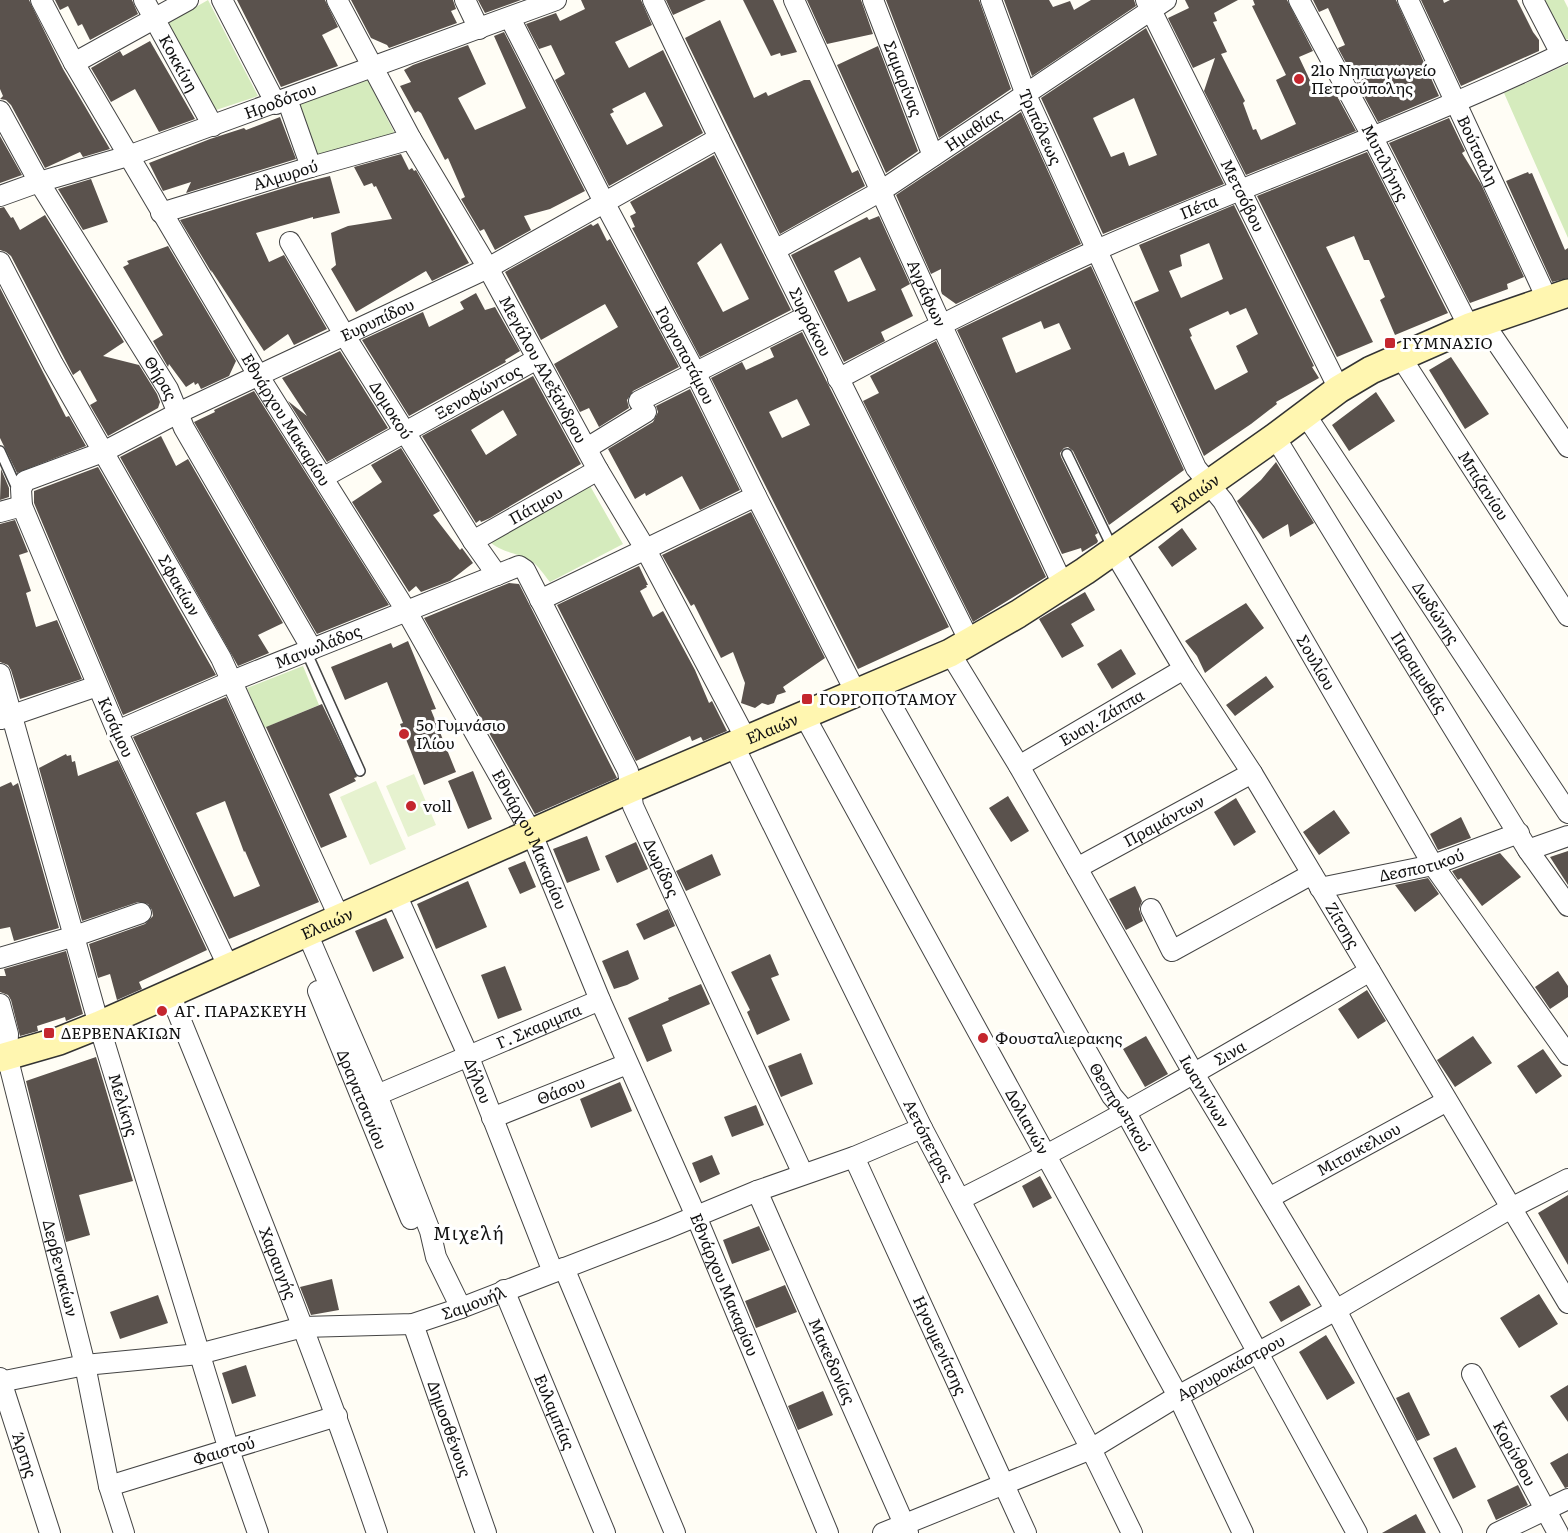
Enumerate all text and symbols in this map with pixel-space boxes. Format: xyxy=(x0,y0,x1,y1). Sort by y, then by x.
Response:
street label: Κοκκίνη xyxy=(154,30,205,96)
street label: Σαμαρίνας xyxy=(879,37,930,120)
place label: 21ο Νηπιαγωγείο Πετρούπολης xyxy=(1311,57,1436,99)
marker: 21ο Νηπιαγωγείο Πετρούπολης xyxy=(1292,72,1306,86)
street label: Ηροδότου xyxy=(240,75,319,124)
street label: Τριπόλεως xyxy=(1014,85,1069,168)
street label: Ημαθίας xyxy=(939,101,1006,156)
street label: Βούτσαλη xyxy=(1452,111,1506,189)
street label: Μυτιλήνης xyxy=(1357,119,1416,205)
street label: Αλμυρού xyxy=(250,153,320,195)
street label: Μετσόβου xyxy=(1216,154,1272,235)
street label: Πέτα xyxy=(1176,187,1221,224)
street label: Αγράφων xyxy=(902,255,954,330)
street label: Συρράκου xyxy=(784,282,839,360)
street label: Ευρυπίδου xyxy=(336,291,418,347)
street label: Μεγάλου Αλεξάνδρου xyxy=(494,291,594,447)
street label: Γοργοποτάμου xyxy=(651,301,722,408)
place label: ΓΥΜΝΑΣΙΟ xyxy=(1402,330,1493,354)
marker: ΓΥΜΝΑΣΙΟ xyxy=(1383,336,1397,350)
street label: Εθνάρχου Μακαρίου xyxy=(237,348,338,490)
street label: Θήρας xyxy=(139,351,184,404)
street label: Ξενοφώντος xyxy=(430,357,525,424)
street label: Δομοκού xyxy=(365,375,419,443)
street label: Μπιζανίου xyxy=(1453,445,1516,524)
street label: Ελαιών xyxy=(1165,467,1224,518)
street label: Πάτμου xyxy=(504,480,567,529)
street label: Σφακίων xyxy=(153,550,208,620)
street label: Δωδώνης xyxy=(1407,576,1466,648)
street label: Μανωλάδος xyxy=(271,618,364,674)
street label: Παραμυθιάς xyxy=(1386,626,1454,717)
street label: Σουλίου xyxy=(1291,630,1342,694)
street label: Ευαγ. Ζάππα xyxy=(1054,682,1149,751)
place label: ΓΟΡΓΟΠΟΤΑΜΟΥ xyxy=(819,686,958,710)
marker: ΓΟΡΓΟΠΟΤΑΜΟΥ xyxy=(800,692,814,706)
street label: Κισάμου xyxy=(93,693,141,761)
street label: Ελαιών xyxy=(742,706,802,749)
place label: 5ο Γυμνάσιο Ιλίου xyxy=(416,712,506,754)
marker: 5ο Γυμνάσιο Ιλίου xyxy=(397,727,411,741)
street label: Εθνάρχου Μακαρίου xyxy=(487,765,574,912)
street label: Πραμάντων xyxy=(1118,788,1209,852)
place label: voll xyxy=(423,793,452,817)
marker: voll xyxy=(404,799,418,813)
street label: Δωρίδος xyxy=(638,834,686,901)
street label: Δεσποτικού xyxy=(1377,842,1467,887)
street label: Ζίτσης xyxy=(1320,897,1367,952)
street label: Ελαιών xyxy=(297,901,357,945)
street label: Γ. Σκαριμπα xyxy=(492,996,585,1054)
place label: ΑΓ. ΠΑΡΑΣΚΕΥΗ xyxy=(174,998,307,1022)
marker: ΑΓ. ΠΑΡΑΣΚΕΥΗ xyxy=(155,1004,169,1018)
place label: ΔΕΡΒΕΝΑΚΙΩΝ xyxy=(61,1020,182,1044)
place label: Φουσταλιερακης xyxy=(995,1025,1122,1049)
marker: ΔΕΡΒΕΝΑΚΙΩΝ xyxy=(42,1026,56,1040)
marker: Φουσταλιερακης xyxy=(976,1031,990,1045)
street label: Σινα xyxy=(1209,1033,1250,1071)
street label: Δραγατσανίου xyxy=(332,1045,394,1153)
street label: Ιωαννίνων xyxy=(1174,1050,1237,1132)
street label: Δήλου xyxy=(459,1054,499,1107)
street label: Θεσπρωτικού xyxy=(1084,1057,1158,1156)
street label: Θάσου xyxy=(533,1069,588,1110)
street label: Μελίκης xyxy=(103,1070,145,1139)
street label: Δολιανών xyxy=(1000,1084,1056,1159)
street label: Αετόπετρας xyxy=(898,1095,961,1185)
street label: Μιτσικελιου xyxy=(1312,1116,1404,1181)
street label: Εθνάρχου Μακαρίου xyxy=(685,1209,766,1359)
street label: Δερβενακίων xyxy=(38,1217,85,1319)
district label: Μιχελή xyxy=(433,1219,505,1246)
street label: Χαραυγής xyxy=(254,1223,304,1302)
street label: Σαμουήλ xyxy=(438,1279,510,1325)
street label: Ηγουμενίτσης xyxy=(908,1291,974,1398)
street label: Μακεδονίας xyxy=(804,1314,863,1408)
street label: Αργυροκάστρου xyxy=(1172,1327,1289,1406)
street label: Ευλαμπίας xyxy=(529,1370,582,1453)
street label: Δημοσθένους xyxy=(423,1377,479,1480)
street label: Κορίνθου xyxy=(1488,1416,1543,1490)
street label: Άρτης xyxy=(7,1429,44,1480)
street label: Φαιστού xyxy=(189,1429,257,1471)

